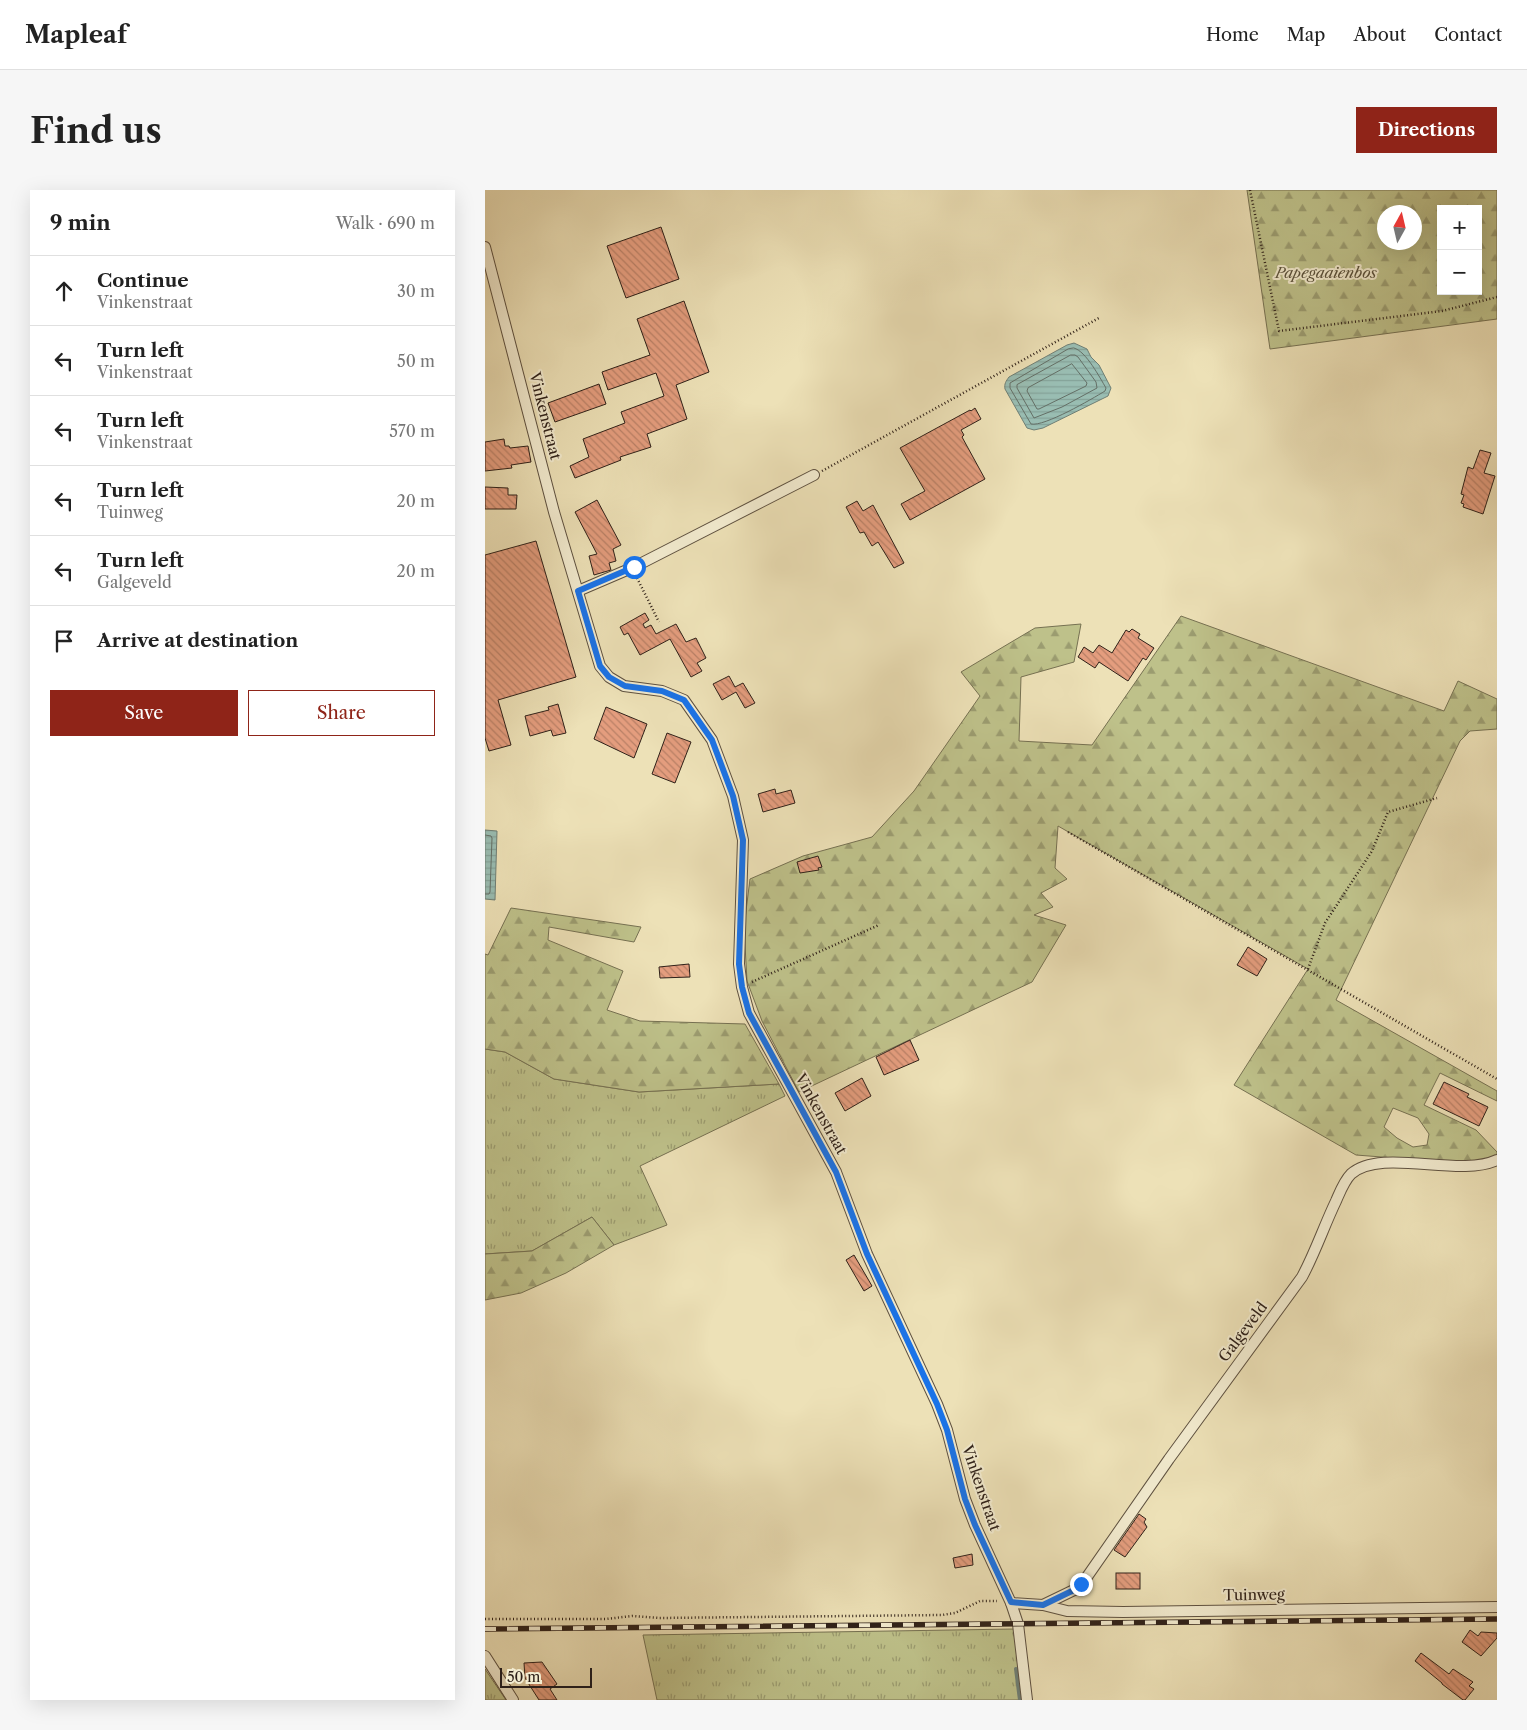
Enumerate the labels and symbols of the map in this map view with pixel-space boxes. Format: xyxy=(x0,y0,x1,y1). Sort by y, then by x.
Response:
north arrow xyxy=(1377,205,1422,250)
park label: Papegaaienbos xyxy=(1274,263,1377,282)
street label: Vinkenstraat xyxy=(525,369,566,462)
route start xyxy=(623,556,646,579)
street label: Vinkenstraat xyxy=(791,1069,852,1158)
street label: Galgeveld xyxy=(1214,1298,1271,1365)
street label: Vinkenstraat xyxy=(958,1441,1005,1534)
route end xyxy=(1070,1573,1093,1596)
street label: Tuinweg xyxy=(1223,1584,1285,1605)
scale bar xyxy=(500,1665,593,1688)

